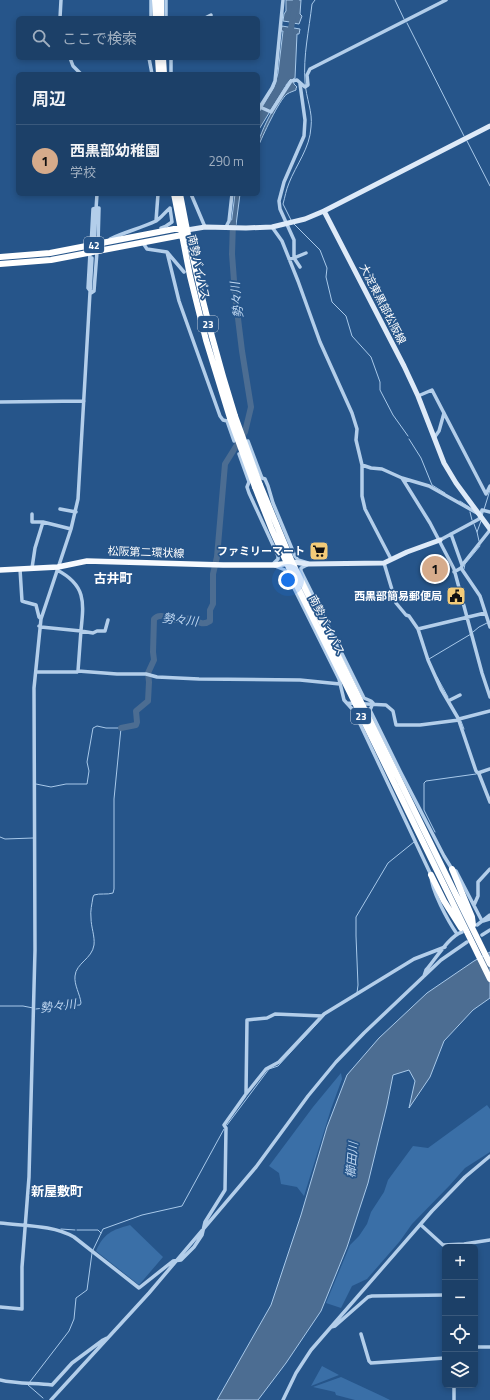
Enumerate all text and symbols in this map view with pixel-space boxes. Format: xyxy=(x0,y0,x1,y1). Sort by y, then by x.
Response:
search box xyxy=(16,16,260,60)
icon: search xyxy=(30,27,52,49)
text: ここで検索 xyxy=(62,27,137,50)
text: 周辺 xyxy=(32,86,66,112)
text: 西黒部幼稚園 xyxy=(70,139,160,162)
text: 1 xyxy=(41,151,49,171)
text: 290 m xyxy=(208,151,244,171)
text: 学校 xyxy=(70,162,96,182)
street label: 南勢バイパス xyxy=(184,233,214,301)
road number: 42 xyxy=(84,237,104,253)
street label: 大淀東黒部松阪線 xyxy=(356,261,410,347)
water label: 勢々川 xyxy=(225,279,248,319)
road number: 23 xyxy=(198,316,218,332)
supermarket icon: ファミリーマート xyxy=(308,540,330,562)
street label: 松阪第二環状線 xyxy=(107,543,185,561)
place label: ファミリーマート xyxy=(217,543,305,559)
pin: 1 xyxy=(422,554,448,584)
district label: 古井町 xyxy=(93,568,133,588)
your location xyxy=(278,570,298,590)
public building icon: 西黒部簡易郵便局 xyxy=(445,585,467,607)
place label: 西黒部簡易郵便局 xyxy=(354,588,442,604)
street label: 南勢バイパス xyxy=(305,592,349,658)
water label: 勢々川 xyxy=(161,608,201,631)
road number: 23 xyxy=(351,708,371,724)
water label: 勢々川 xyxy=(39,994,79,1017)
water label: 櫛田川 xyxy=(340,1139,363,1179)
district label: 新屋敷町 xyxy=(31,1181,83,1201)
map controls xyxy=(442,1244,478,1388)
button: + xyxy=(442,1244,478,1280)
button: − xyxy=(442,1280,478,1316)
button: locate xyxy=(442,1316,478,1352)
button: layers xyxy=(442,1352,478,1388)

